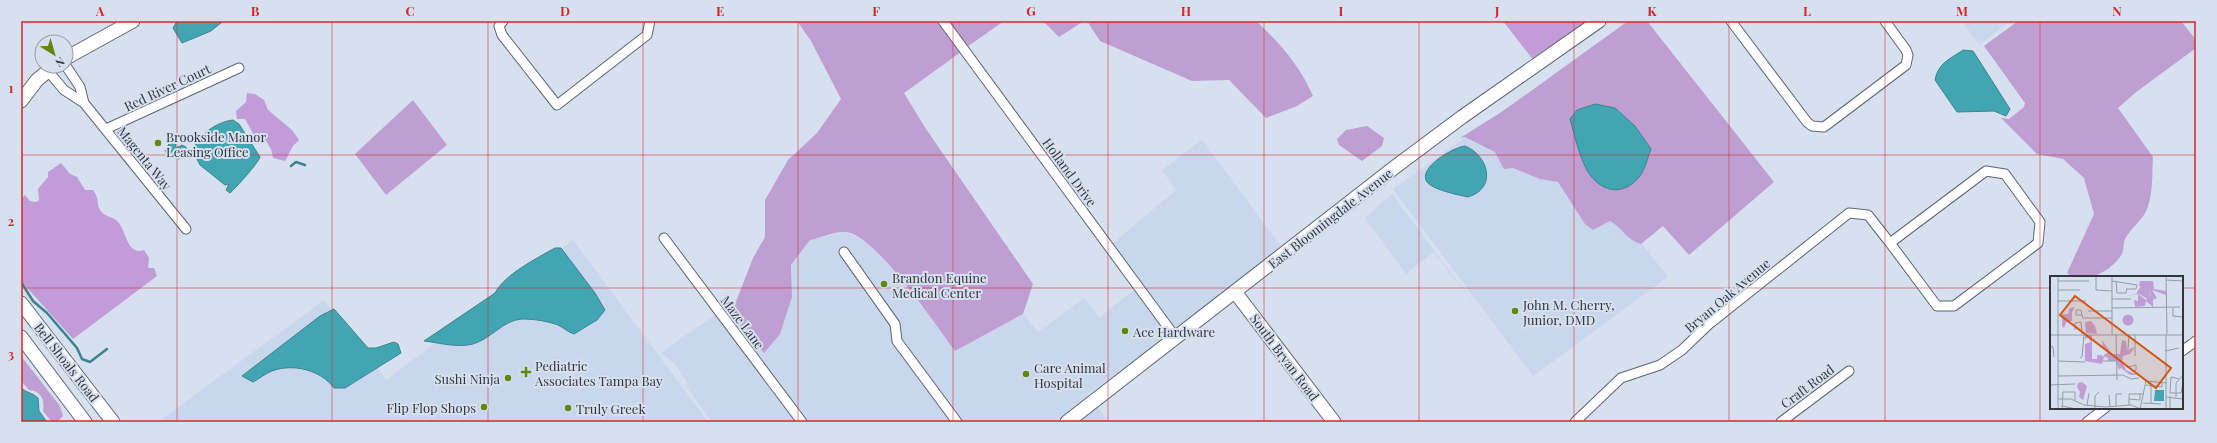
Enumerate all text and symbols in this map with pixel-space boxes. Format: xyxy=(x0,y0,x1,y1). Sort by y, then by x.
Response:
text: A xyxy=(95,2,105,19)
text: B xyxy=(251,2,260,19)
text: C xyxy=(405,2,415,19)
text: D xyxy=(560,2,570,19)
text: E xyxy=(716,2,724,19)
text: F xyxy=(872,2,880,19)
text: G xyxy=(1026,2,1036,19)
text: H xyxy=(1181,2,1191,19)
text: I xyxy=(1339,2,1344,19)
text: J xyxy=(1494,2,1500,19)
text: K xyxy=(1647,2,1657,19)
text: L xyxy=(1803,2,1811,19)
text: M xyxy=(1956,2,1968,19)
text: N xyxy=(2112,2,2122,19)
north arrow xyxy=(34,34,74,74)
text: N xyxy=(53,54,68,71)
street label: Red River Court xyxy=(121,59,213,114)
text: 1 xyxy=(9,79,14,96)
street label: Magenta Way xyxy=(114,123,176,193)
place label: Brookside Manor Leasing Office xyxy=(166,128,266,160)
street label: Holland Drive xyxy=(1039,134,1101,210)
marker: Brookside Manor Leasing Office xyxy=(153,138,163,148)
street label: East Bloomingdale Avenue xyxy=(1264,164,1396,272)
text: 2 xyxy=(8,212,15,229)
street label: Bryan Oak Avenue xyxy=(1681,254,1774,336)
place label: Brandon Equine Medical Center xyxy=(892,269,987,301)
inset map xyxy=(2050,276,2183,409)
marker: Brandon Equine Medical Center xyxy=(879,279,889,289)
street label: Maze Lane xyxy=(717,292,769,352)
place label: John M. Cherry, Junior, DMD xyxy=(1522,296,1615,328)
marker: John M. Cherry, Junior, DMD xyxy=(1510,306,1520,316)
street label: South Bryan Road xyxy=(1247,310,1324,404)
street label: Bell Shoals Road xyxy=(31,319,104,405)
place label: Ace Hardware xyxy=(1132,323,1216,340)
marker: Ace Hardware xyxy=(1120,326,1130,336)
text: 3 xyxy=(8,345,14,362)
place label: Pediatric Associates Tampa Bay xyxy=(534,357,663,389)
place label: Care Animal Hospital xyxy=(1034,359,1106,391)
street label: Craft Road xyxy=(1777,360,1838,412)
marker: Pediatric Associates Tampa Bay xyxy=(520,366,532,378)
marker: Care Animal Hospital xyxy=(1021,369,1031,379)
place label: Sushi Ninja xyxy=(434,370,501,387)
marker: Sushi Ninja xyxy=(503,373,513,383)
place label: Flip Flop Shops xyxy=(386,399,476,416)
place label: Truly Greek xyxy=(576,400,646,417)
marker: Flip Flop Shops xyxy=(479,402,489,412)
marker: Truly Greek xyxy=(563,403,573,413)

